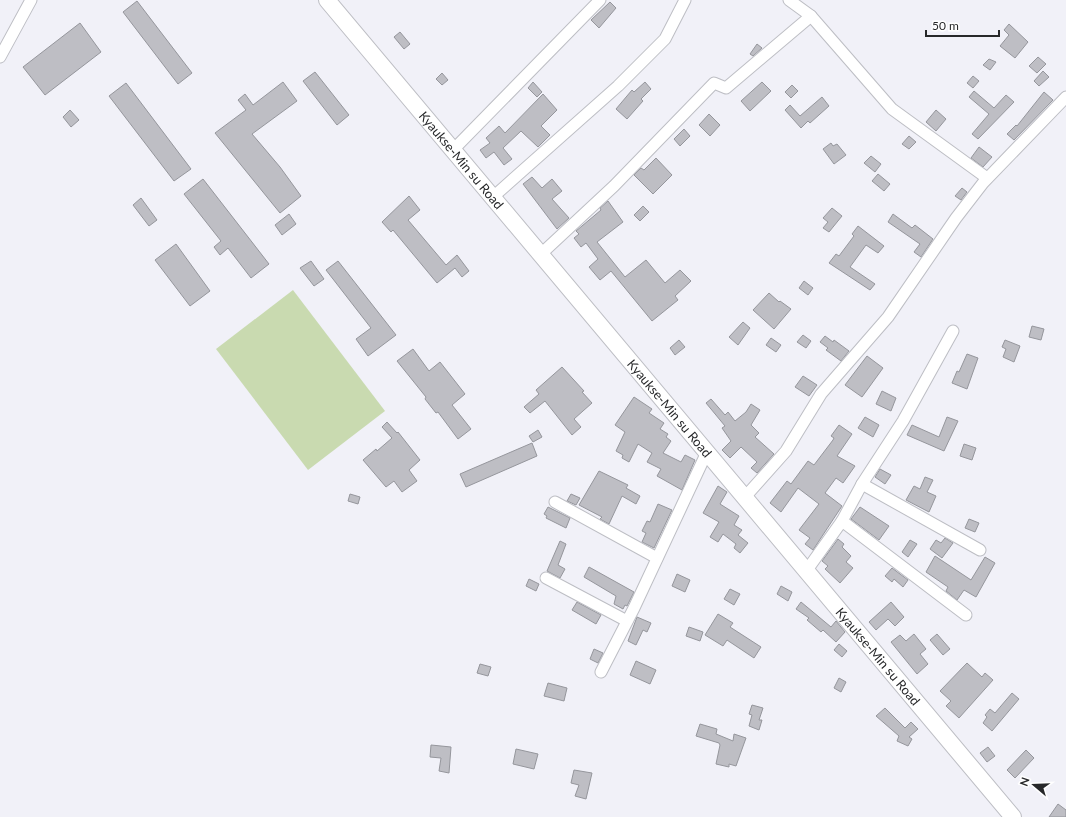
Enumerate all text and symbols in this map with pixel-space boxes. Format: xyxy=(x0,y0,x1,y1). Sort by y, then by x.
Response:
scale bar xyxy=(926,12,999,38)
text: 50 m xyxy=(932,18,959,33)
street label: Kyaukse-Min su Road xyxy=(416,108,507,212)
street label: Kyaukse-Min su Road xyxy=(624,356,715,460)
street label: Kyaukse-Min su Road xyxy=(832,604,924,709)
north arrow xyxy=(1014,765,1054,805)
text: N xyxy=(1017,775,1032,788)

